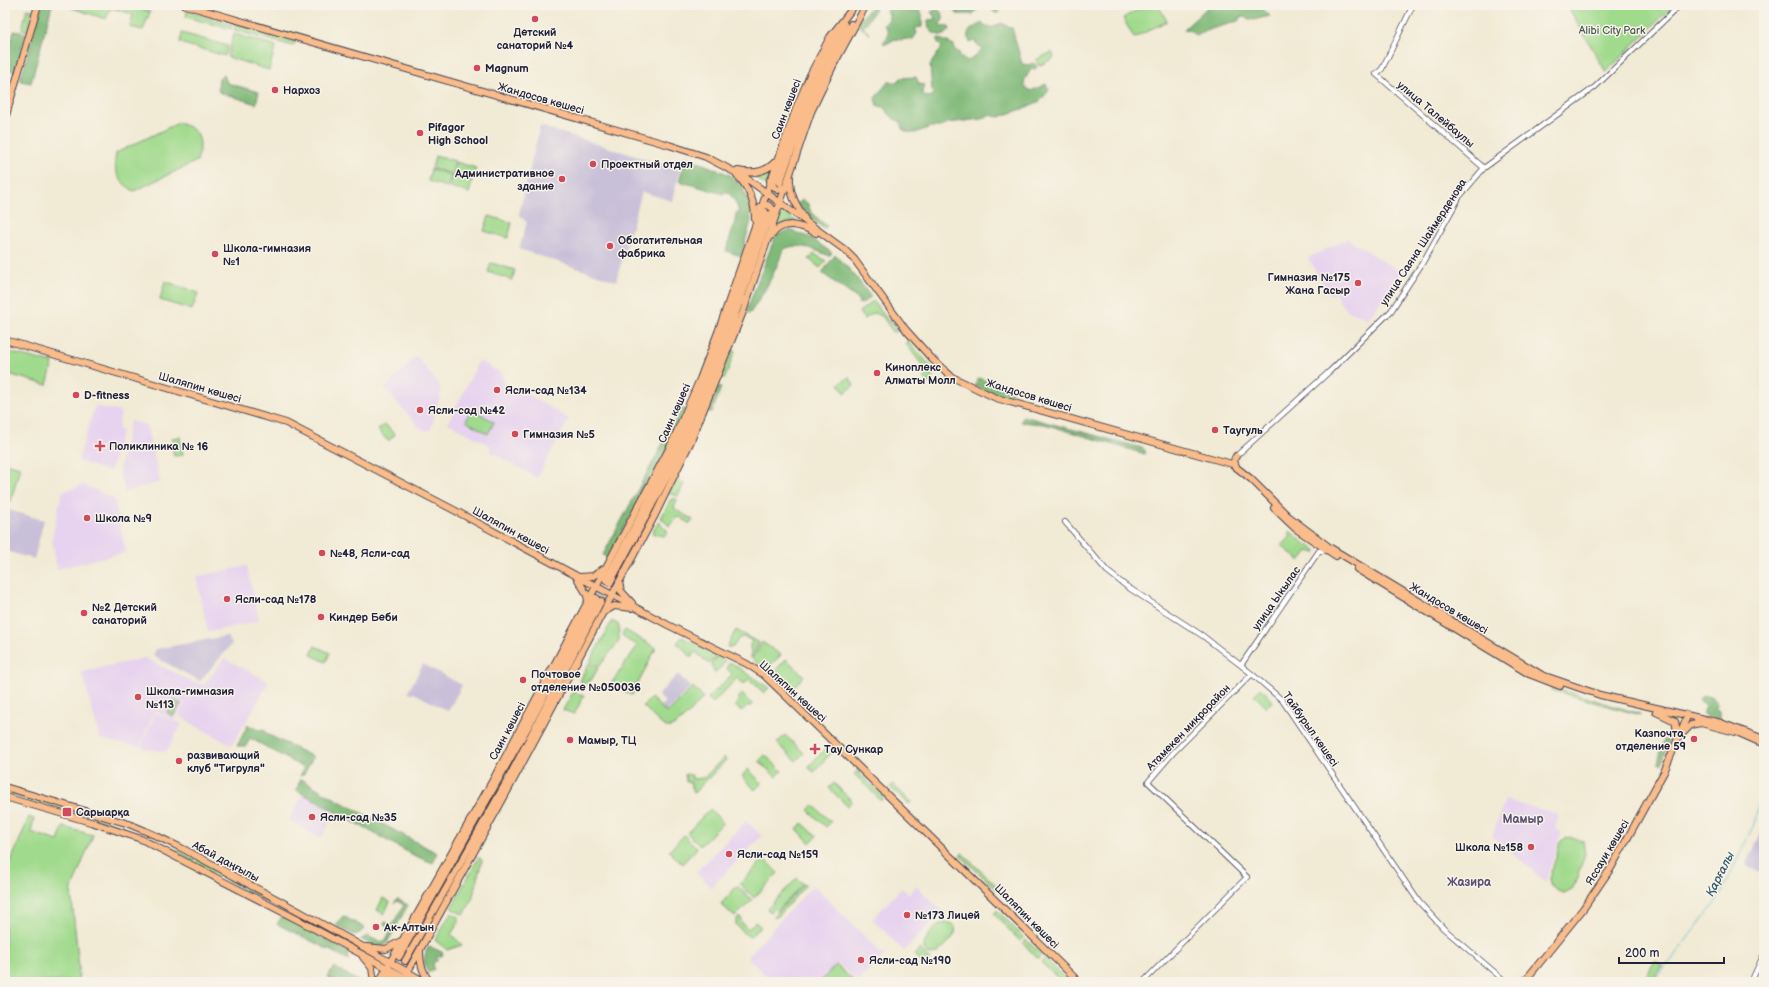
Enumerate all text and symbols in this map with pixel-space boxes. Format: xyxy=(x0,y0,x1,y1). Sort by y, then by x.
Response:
marker: Детский санаторий №4 xyxy=(530,14,540,24)
park label: Alibi City Park xyxy=(1579,24,1646,37)
place label: Детский санаторий №4 xyxy=(497,26,574,52)
place label: Magnum xyxy=(485,62,529,75)
marker: Magnum xyxy=(472,63,482,73)
street label: Саин көшесі xyxy=(769,77,804,141)
street label: улица Талейбаулы xyxy=(1394,78,1477,151)
street label: Жандосов көшесі xyxy=(496,80,586,117)
place label: Нархоз xyxy=(283,84,320,97)
marker: Нархоз xyxy=(270,85,280,95)
place label: Pifagor High School xyxy=(428,121,488,147)
marker: Pifagor High School xyxy=(415,128,425,138)
place label: Проектный отдел xyxy=(601,158,693,171)
marker: Проектный отдел xyxy=(588,159,598,169)
place label: Административное здание xyxy=(454,167,554,193)
marker: Административное здание xyxy=(557,174,567,184)
street label: улица Саяна Шаймерденова xyxy=(1377,176,1470,308)
place label: Обогатительная фабрика xyxy=(618,234,703,260)
marker: Обогатительная фабрика xyxy=(605,241,615,251)
place label: Школа-гимназия №1 xyxy=(223,242,311,268)
marker: Школа-гимназия №1 xyxy=(210,249,220,259)
place label: Гимназия №175 Жана Гасыр xyxy=(1267,271,1351,297)
marker: Гимназия №175 Жана Гасыр xyxy=(1353,278,1363,288)
place label: Киноплекс Алматы Молл xyxy=(884,361,956,387)
marker: Киноплекс Алматы Молл xyxy=(872,368,882,378)
street label: Шаляпин көшесі xyxy=(157,369,243,406)
street label: Жандосов көшесі xyxy=(984,376,1073,415)
street label: Саин көшесі xyxy=(656,381,693,445)
place label: Ясли-сад №134 xyxy=(505,384,587,397)
marker: Ясли-сад №134 xyxy=(492,385,502,395)
place label: D-fitness xyxy=(84,389,130,402)
marker: D-fitness xyxy=(71,390,81,400)
place label: Ясли-сад №42 xyxy=(428,404,506,417)
marker: Ясли-сад №42 xyxy=(415,405,425,415)
place label: Таугуль xyxy=(1223,424,1263,437)
marker: Таугуль xyxy=(1210,425,1220,435)
place label: Гимназия №5 xyxy=(523,428,595,441)
marker: Гимназия №5 xyxy=(510,429,520,439)
marker: Поликлиника № 16 xyxy=(94,440,106,452)
place label: Поликлиника № 16 xyxy=(109,440,209,453)
street label: Шаляпин көшесі xyxy=(470,504,551,557)
place label: Школа №9 xyxy=(95,512,152,525)
marker: Школа №9 xyxy=(82,513,92,523)
place label: №48, Ясли-сад xyxy=(330,547,410,560)
marker: №48, Ясли-сад xyxy=(317,548,327,558)
street label: улица Ыкылас xyxy=(1250,563,1304,633)
street label: Жандосов көшесі xyxy=(1407,580,1490,637)
place label: Ясли-сад №178 xyxy=(235,593,317,606)
marker: Ясли-сад №178 xyxy=(222,594,232,604)
place label: №2 Детский санаторий xyxy=(92,601,157,627)
marker: №2 Детский санаторий xyxy=(79,608,89,618)
place label: Киндер Беби xyxy=(329,611,398,624)
marker: Киндер Беби xyxy=(316,612,326,622)
street label: Шаляпин көшесі xyxy=(756,658,829,725)
place label: Почтовое отделение №050036 xyxy=(531,668,641,694)
marker: Почтовое отделение №050036 xyxy=(518,675,528,685)
street label: Атамекен микрорайон xyxy=(1143,682,1233,774)
place label: Школа-гимназия №113 xyxy=(146,685,234,711)
street label: Тайбурыл көшесі xyxy=(1280,689,1341,769)
marker: Школа-гимназия №113 xyxy=(133,692,143,702)
street label: Саин көшесі xyxy=(487,700,528,762)
place label: Казпочта, отделение 59 xyxy=(1616,727,1686,753)
place label: Мамыр, ТЦ xyxy=(578,734,637,747)
marker: Казпочта, отделение 59 xyxy=(1689,734,1699,744)
marker: Мамыр, ТЦ xyxy=(565,735,575,745)
marker: Тау Сункар xyxy=(809,743,821,755)
place label: Тау Сункар xyxy=(824,743,884,756)
place label: развивающий клуб "Тигруля" xyxy=(187,749,265,775)
marker: развивающий клуб "Тигруля" xyxy=(174,756,184,766)
marker: Сарыарқа xyxy=(61,806,73,818)
place label: Сарыарқа xyxy=(76,806,130,819)
place label: Ясли-сад №35 xyxy=(320,811,397,824)
marker: Ясли-сад №35 xyxy=(307,812,317,822)
district label: Мамыр xyxy=(1502,812,1544,827)
street label: Яссауи көшесі xyxy=(1583,817,1632,887)
street label: Абай даңғылы xyxy=(189,838,262,885)
place label: Школа №158 xyxy=(1455,841,1523,854)
marker: Школа №158 xyxy=(1526,842,1536,852)
place label: Ясли-сад №159 xyxy=(737,848,819,861)
marker: Ясли-сад №159 xyxy=(724,849,734,859)
water label: Қарғалы xyxy=(1703,849,1738,899)
district label: Жазира xyxy=(1447,875,1492,890)
street label: Шаляпин көшесі xyxy=(992,881,1062,951)
place label: №173 Лицей xyxy=(915,909,980,922)
marker: №173 Лицей xyxy=(902,910,912,920)
place label: Ак-Алтын xyxy=(383,921,434,934)
marker: Ак-Алтын xyxy=(371,922,381,932)
scale bar xyxy=(1619,939,1724,965)
text: 200 m xyxy=(1625,946,1659,961)
place label: Ясли-сад №190 xyxy=(869,954,951,967)
marker: Ясли-сад №190 xyxy=(856,955,866,965)

